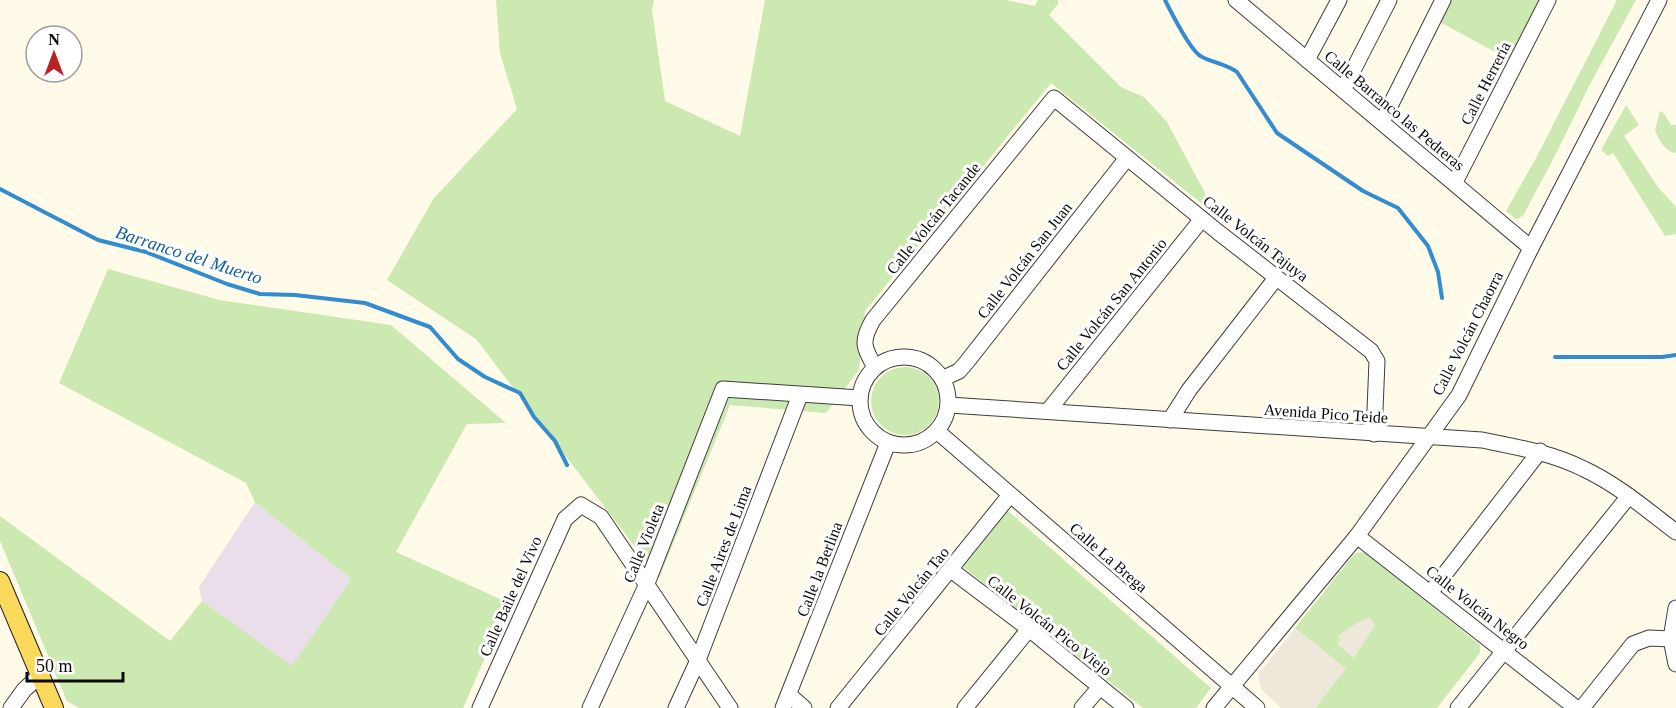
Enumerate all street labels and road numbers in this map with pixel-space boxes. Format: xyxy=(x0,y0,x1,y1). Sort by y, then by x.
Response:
street label: Calle Herrería xyxy=(1457,39,1514,128)
street label: Calle Barranco las Pedreras xyxy=(1321,47,1468,174)
street label: Calle Volcán Tacande xyxy=(883,159,984,277)
street label: Calle Volcán Tajuya xyxy=(1199,192,1312,285)
street label: Calle Volcán San Juan xyxy=(974,199,1075,322)
street label: Calle Volcán San Antonio xyxy=(1053,235,1170,374)
street label: Calle Volcán Chaorra xyxy=(1429,268,1506,398)
street label: Avenida Pico Teide xyxy=(1263,401,1389,426)
street label: Calle Aires de Lima xyxy=(693,483,754,609)
street label: Calle Violeta xyxy=(620,501,667,585)
street label: Calle la Berlina xyxy=(794,519,845,619)
street label: Calle La Brega xyxy=(1066,519,1151,596)
street label: Calle Baile del Vivo xyxy=(476,533,545,659)
street label: Calle Volcán Tao xyxy=(870,544,952,639)
street label: Calle Volcán Negro xyxy=(1422,562,1532,654)
street label: Calle Volcán Pico Viejo xyxy=(984,572,1115,680)

